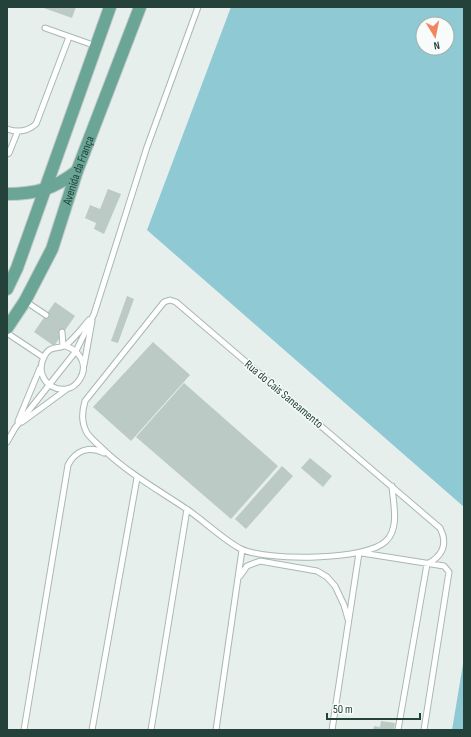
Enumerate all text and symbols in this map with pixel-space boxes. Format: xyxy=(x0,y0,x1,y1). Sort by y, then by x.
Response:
north arrow xyxy=(415,16,455,56)
text: N xyxy=(433,38,441,52)
street label: Avenida da França xyxy=(59,134,98,208)
street label: Rua do Cais Saneamento xyxy=(241,357,326,432)
scale bar xyxy=(327,695,420,721)
text: 50 m xyxy=(333,702,353,717)

